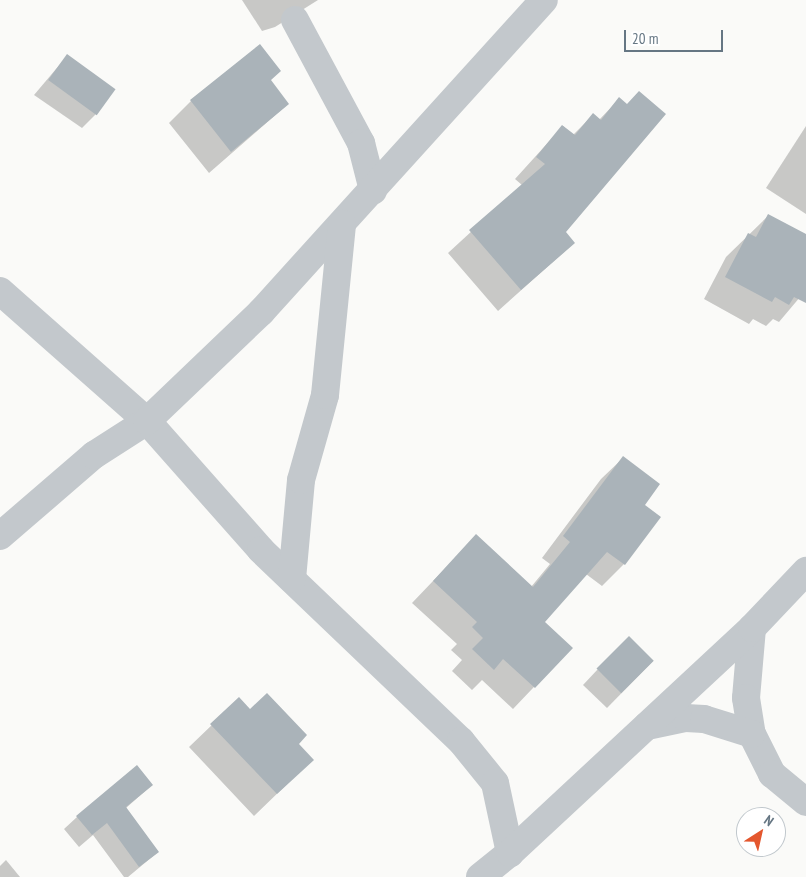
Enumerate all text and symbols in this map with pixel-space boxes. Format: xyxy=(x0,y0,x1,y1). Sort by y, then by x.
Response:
scale bar xyxy=(626,20,725,52)
text: 20 m xyxy=(632,29,658,48)
north arrow xyxy=(736,807,786,857)
text: N xyxy=(761,811,777,830)

